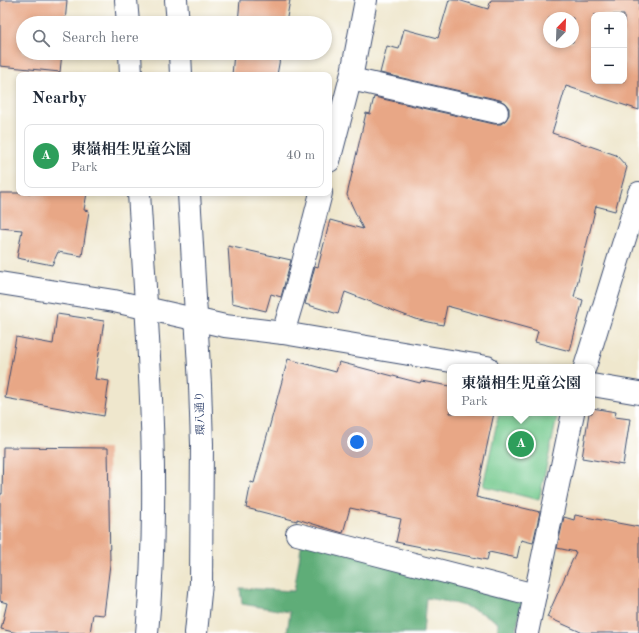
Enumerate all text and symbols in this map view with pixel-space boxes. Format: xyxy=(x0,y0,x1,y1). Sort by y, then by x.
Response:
north arrow xyxy=(543,12,579,48)
map controls xyxy=(591,12,627,84)
button: + xyxy=(591,12,627,48)
search box xyxy=(16,16,332,60)
icon: search xyxy=(30,27,52,49)
text: Search here xyxy=(62,31,139,46)
button: − xyxy=(591,48,627,84)
text: Nearby xyxy=(32,90,87,107)
text: 東嶺相生児童公園 xyxy=(71,143,191,158)
text: A xyxy=(41,149,51,162)
text: 40 m xyxy=(286,149,315,162)
text: Park xyxy=(71,161,98,174)
popup xyxy=(447,364,595,416)
text: 東嶺相生児童公園 xyxy=(461,377,581,392)
street label: 環八通り xyxy=(193,391,207,435)
text: Park xyxy=(461,395,488,408)
pin: A xyxy=(508,429,534,459)
your location xyxy=(347,432,367,452)

